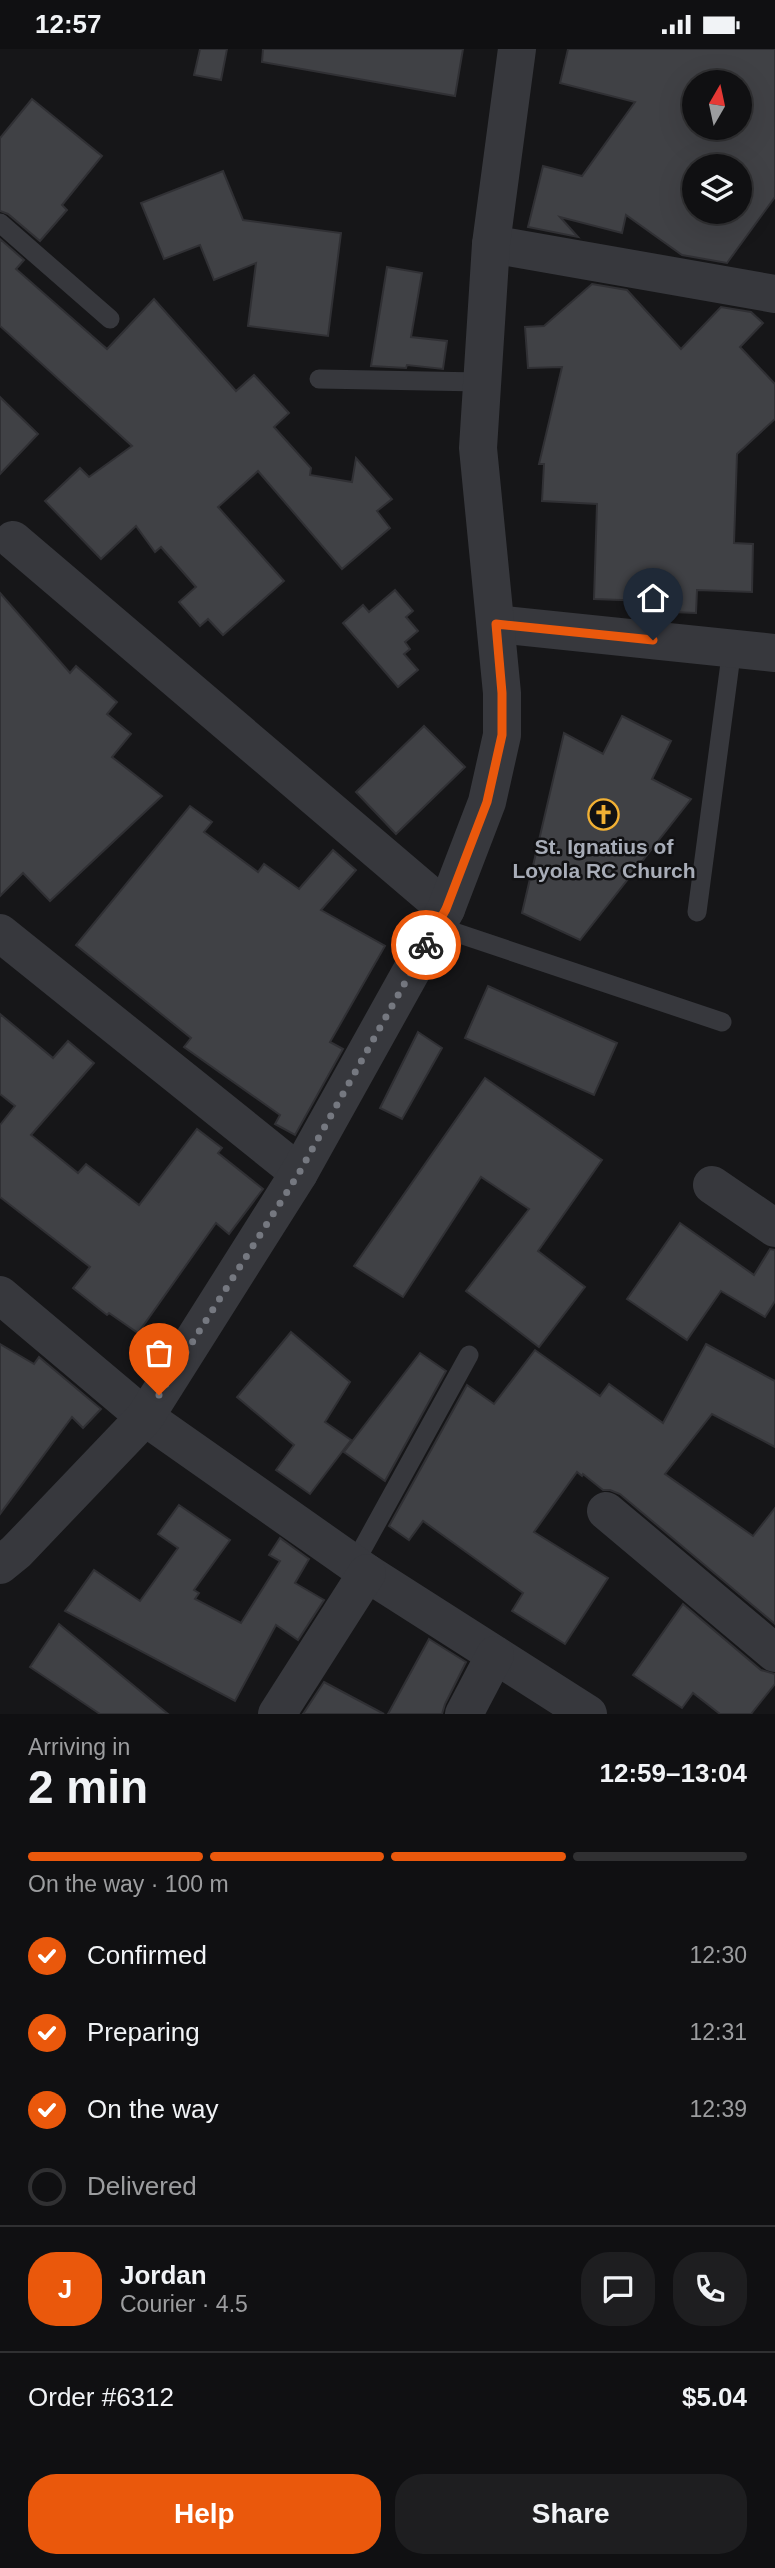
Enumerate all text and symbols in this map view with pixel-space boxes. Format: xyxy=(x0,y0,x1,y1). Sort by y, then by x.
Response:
text: 12:57 xyxy=(35,9,102,39)
north arrow xyxy=(682,70,752,140)
map controls xyxy=(682,70,752,224)
button: layers xyxy=(682,154,752,224)
pin xyxy=(623,568,683,640)
icon: home xyxy=(634,579,672,617)
church icon: St. Ignatius of Loyola RC Church xyxy=(587,798,621,832)
place label: St. Ignatius of Loyola RC Church xyxy=(512,835,696,882)
courier xyxy=(391,910,461,980)
icon: bike xyxy=(407,926,445,964)
pin xyxy=(129,1323,189,1395)
icon: bag xyxy=(140,1334,178,1372)
text: Arriving in xyxy=(28,1734,130,1760)
text: 12:59–13:04 xyxy=(600,1758,747,1788)
text: 2 min xyxy=(28,1761,148,1813)
text: On the way · 100 m xyxy=(28,1871,229,1897)
icon: check xyxy=(28,1937,66,1975)
text: Confirmed xyxy=(87,1940,207,1970)
text: 12:30 xyxy=(689,1942,747,1968)
icon: check xyxy=(28,2014,66,2052)
text: Preparing xyxy=(87,2017,200,2047)
text: 12:31 xyxy=(689,2019,747,2045)
icon: check xyxy=(28,2091,66,2129)
text: On the way xyxy=(87,2094,219,2124)
text: 12:39 xyxy=(689,2096,747,2122)
text: Delivered xyxy=(87,2171,197,2201)
button: chat xyxy=(581,2252,655,2326)
button: phone xyxy=(673,2252,747,2326)
text: Jordan xyxy=(120,2260,207,2290)
text: J xyxy=(58,2274,72,2304)
text: Courier · 4.5 xyxy=(120,2291,248,2317)
text: Order #6312 xyxy=(28,2382,174,2412)
text: $5.04 xyxy=(682,2382,747,2412)
button: Help xyxy=(28,2474,381,2554)
button: Share xyxy=(395,2474,747,2554)

